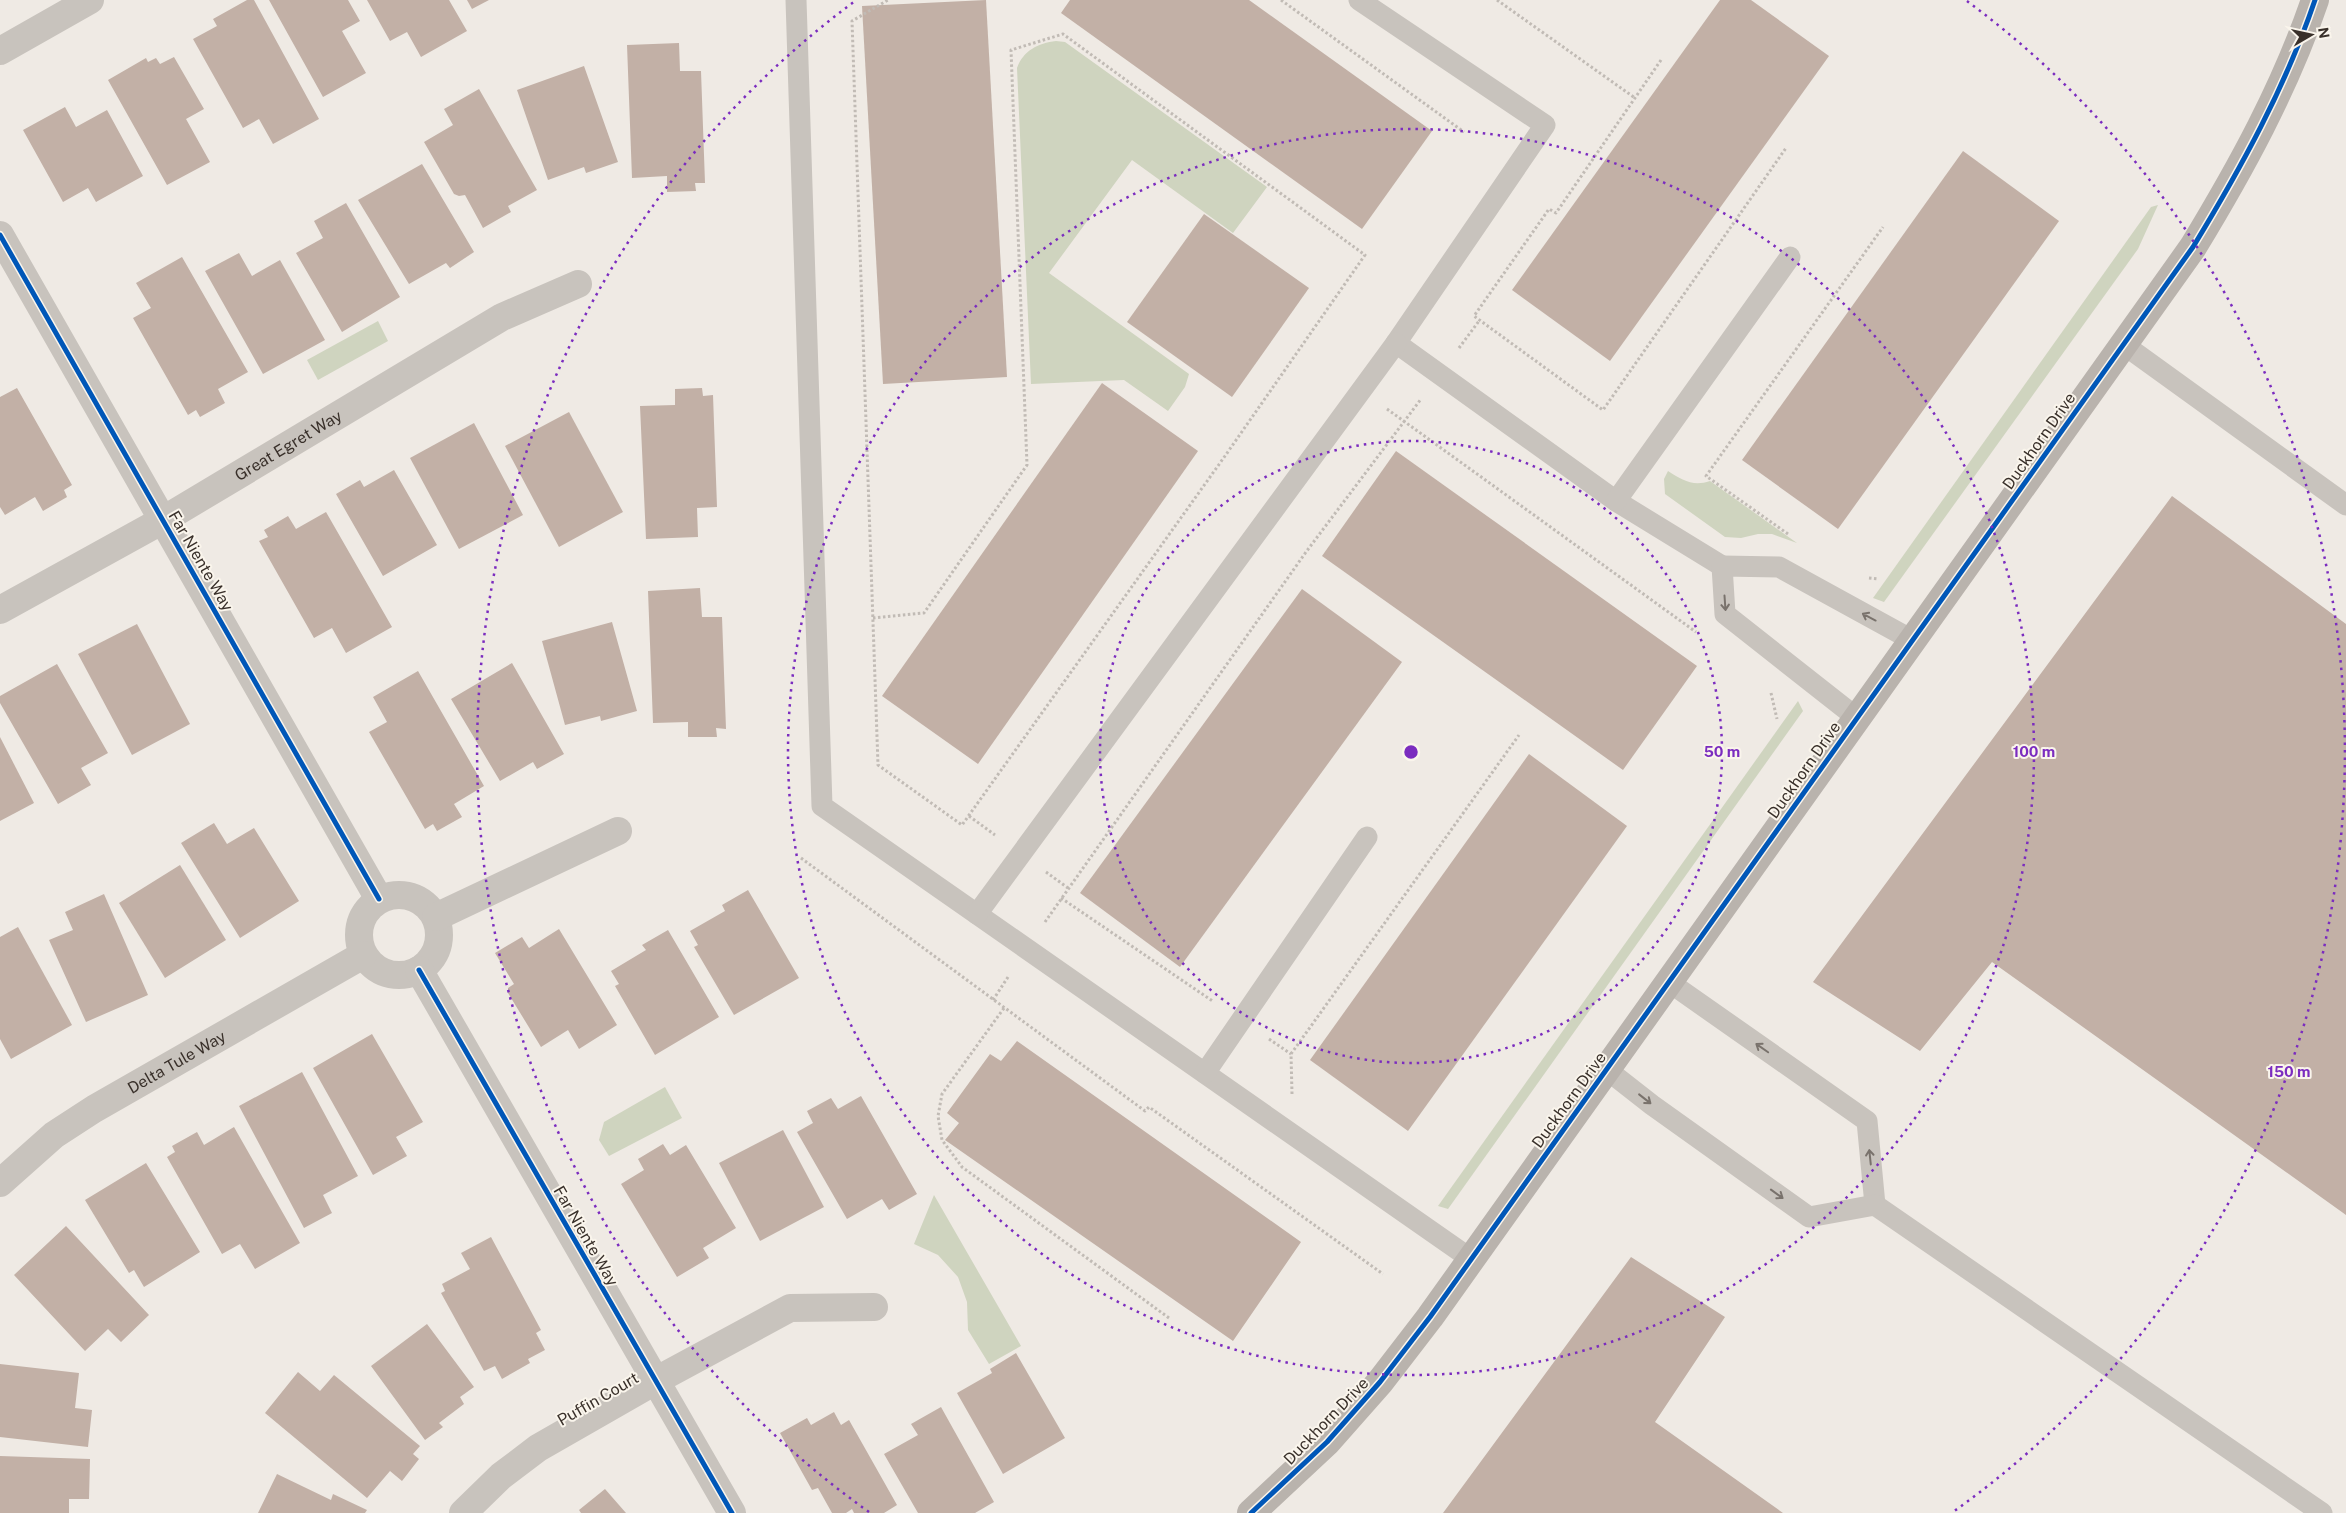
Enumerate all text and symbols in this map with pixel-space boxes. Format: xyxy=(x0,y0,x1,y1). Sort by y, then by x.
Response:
north arrow xyxy=(2286,10,2336,60)
text: N xyxy=(2315,26,2333,40)
street label: Duckhorn Drive xyxy=(1999,389,2079,493)
street label: Great Egret Way xyxy=(231,406,345,484)
street label: Far Niente Way xyxy=(165,508,238,615)
one-way arrow xyxy=(1720,595,1729,611)
one-way arrow xyxy=(1862,612,1877,621)
street label: Duckhorn Drive xyxy=(1764,718,1844,822)
centre of rings xyxy=(1402,743,1420,761)
text: 50 m xyxy=(1704,743,1740,760)
text: 100 m xyxy=(2013,743,2055,760)
street label: Delta Tule Way xyxy=(124,1026,229,1097)
one-way arrow xyxy=(1756,1043,1770,1053)
street label: Duckhorn Drive xyxy=(1528,1048,1610,1152)
text: 150 m xyxy=(2267,1063,2311,1080)
one-way arrow xyxy=(1638,1094,1651,1105)
one-way arrow xyxy=(1865,1149,1875,1165)
street label: Far Niente Way xyxy=(550,1183,623,1290)
one-way arrow xyxy=(1770,1189,1784,1199)
street label: Puffin Court xyxy=(554,1368,642,1430)
street label: Duckhorn Drive xyxy=(1280,1373,1372,1469)

